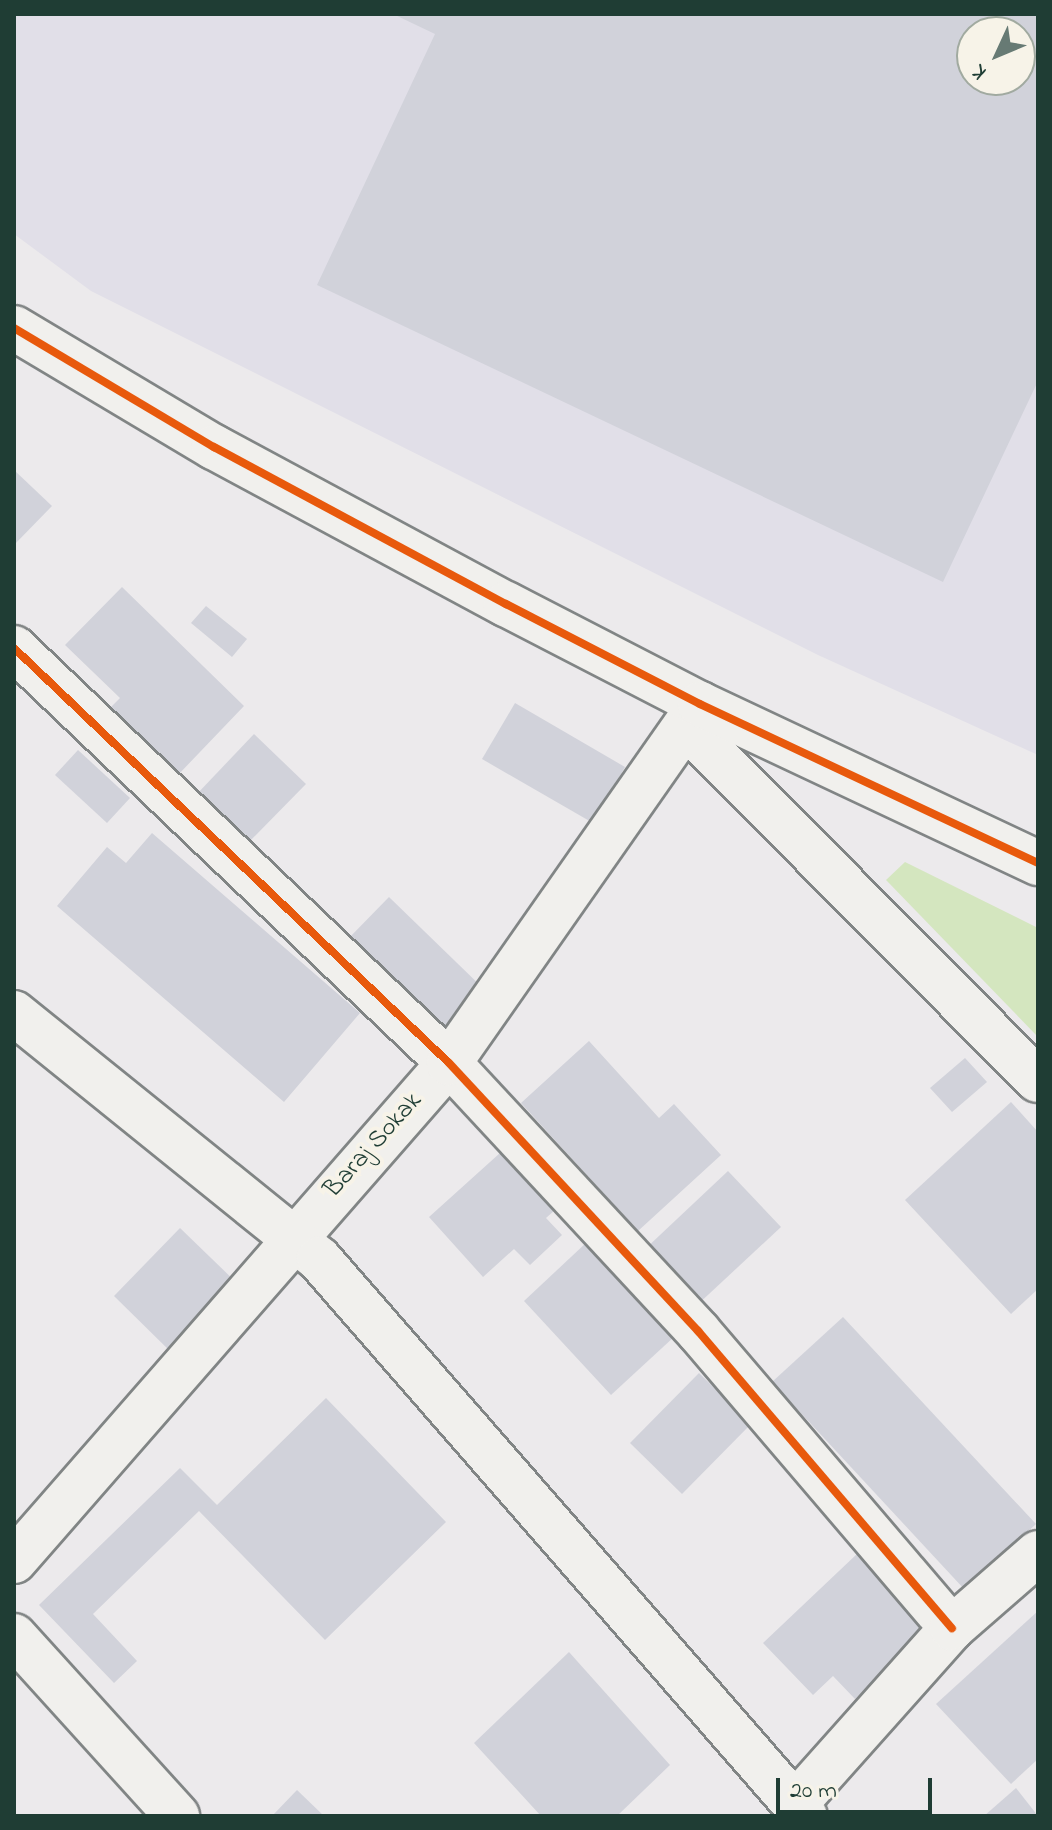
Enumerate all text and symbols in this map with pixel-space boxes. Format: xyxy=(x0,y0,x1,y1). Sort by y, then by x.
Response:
north arrow xyxy=(956,16,1036,96)
text: K xyxy=(965,56,995,86)
street label: Baraj Sokak xyxy=(318,1087,430,1205)
scale bar xyxy=(780,1762,936,1812)
text: 20 m xyxy=(790,1774,837,1809)

